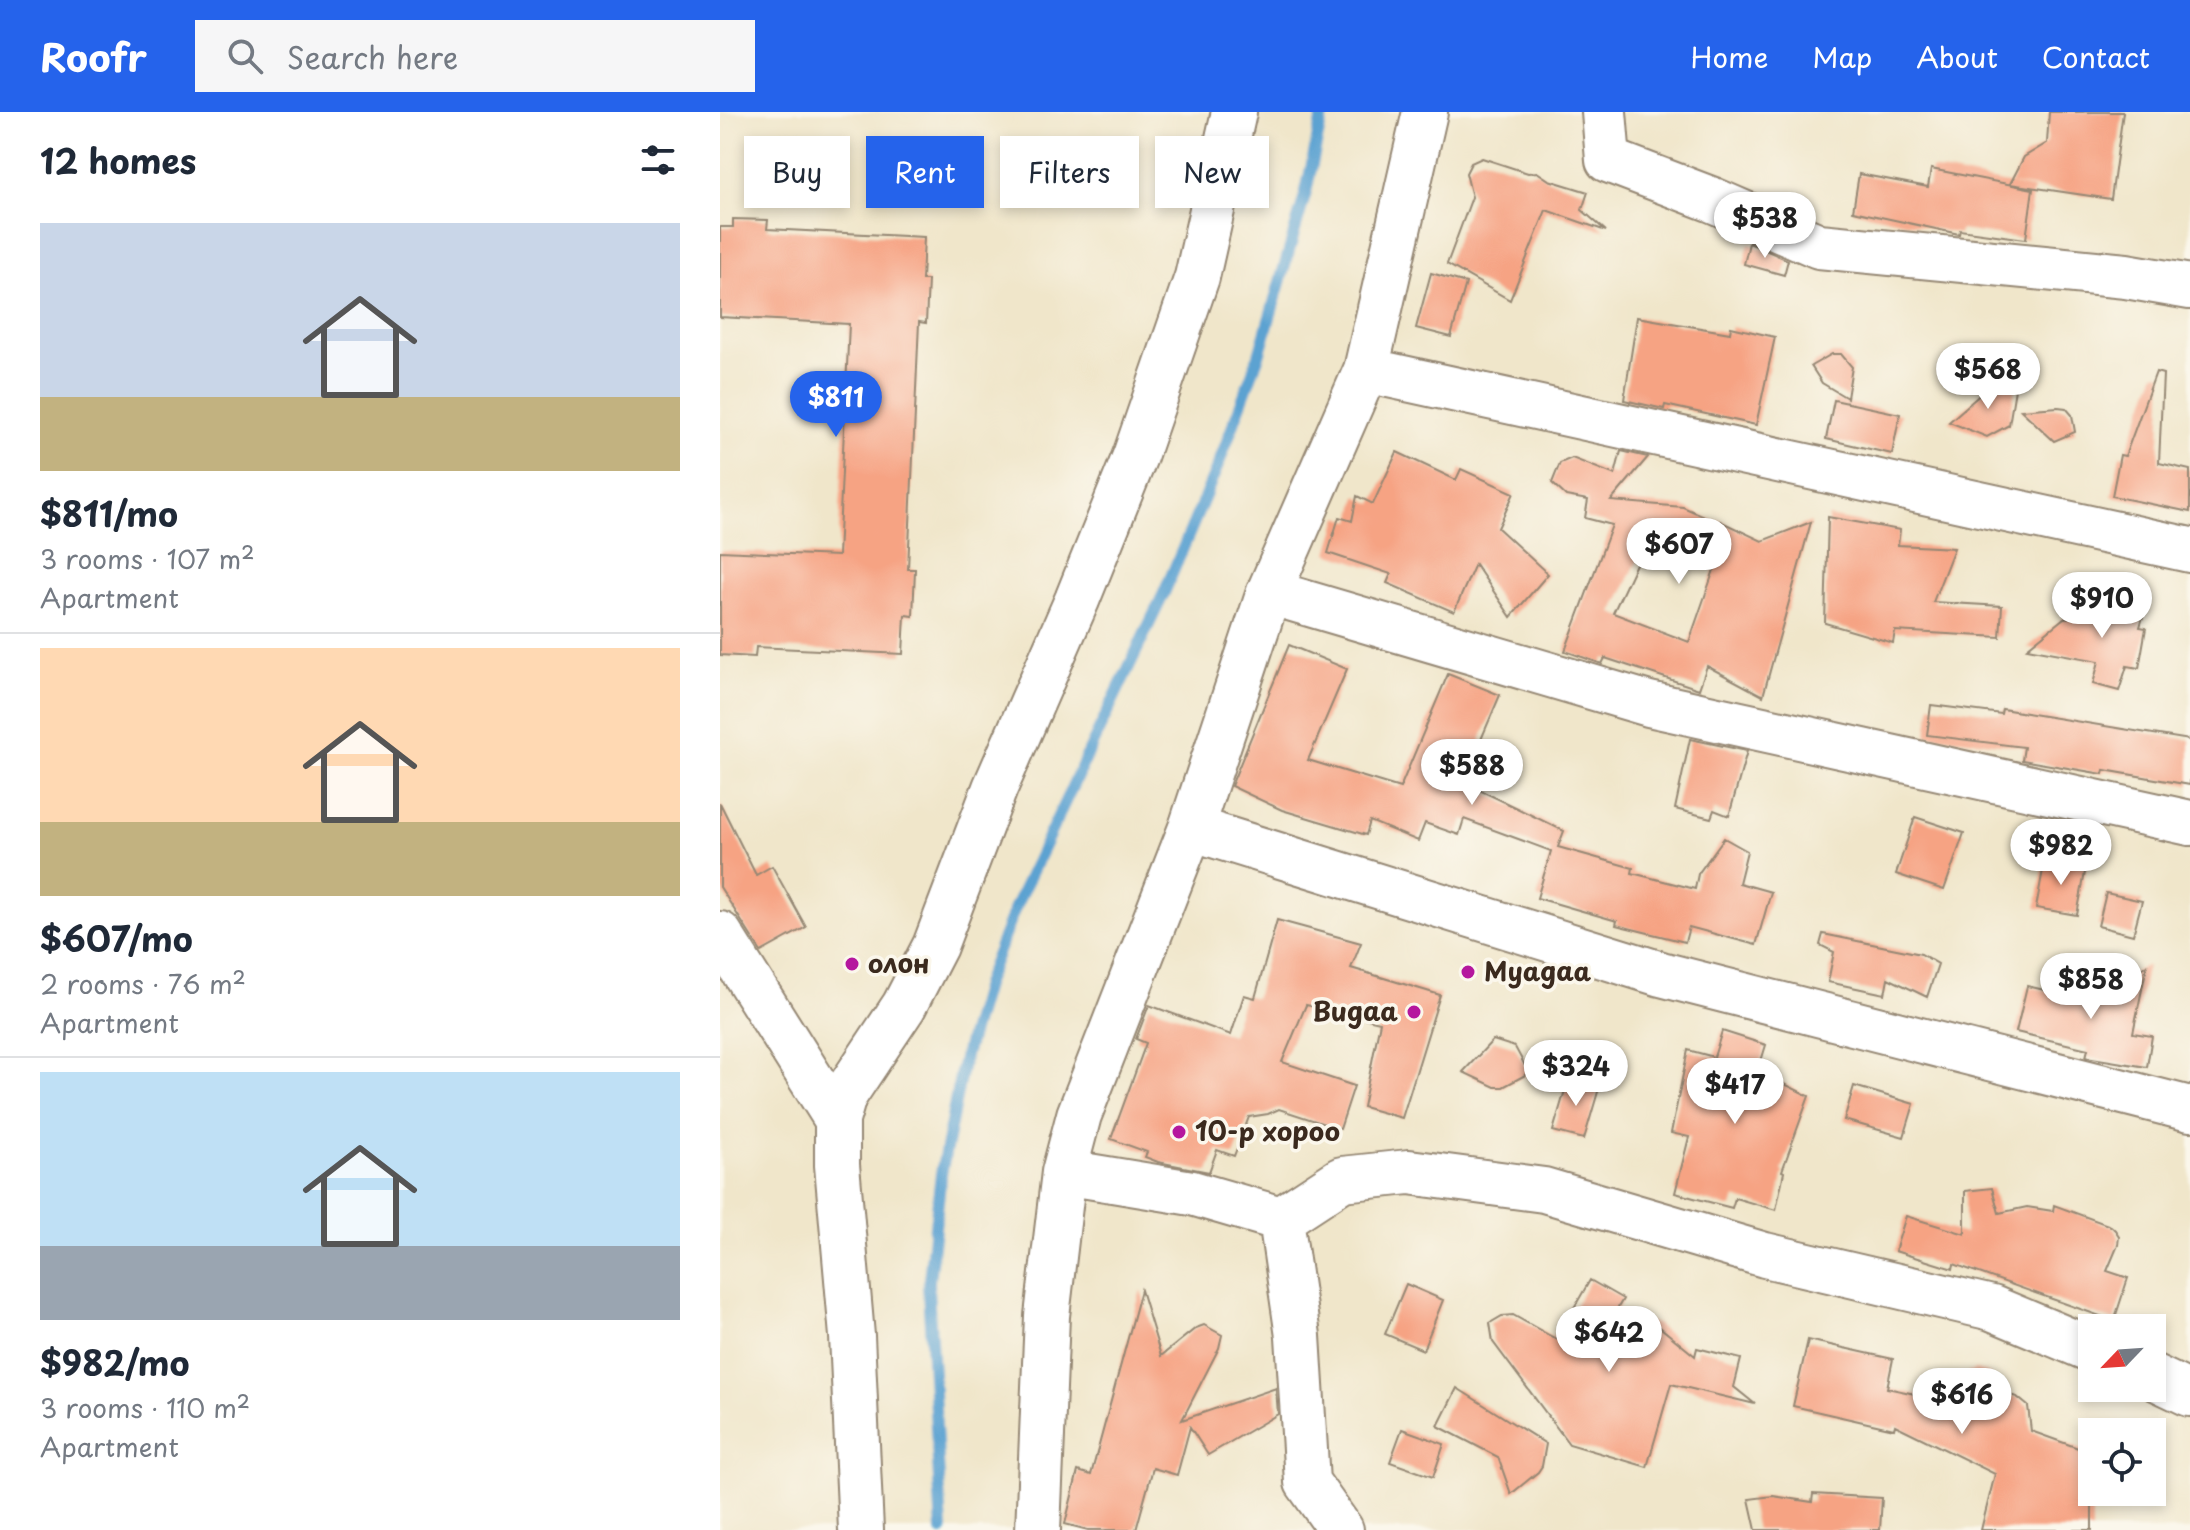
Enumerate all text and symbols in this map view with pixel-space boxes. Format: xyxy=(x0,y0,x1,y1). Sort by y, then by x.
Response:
search box xyxy=(195,20,755,92)
text: Roofr xyxy=(40,28,147,85)
icon: search xyxy=(223,34,267,78)
text: Search here xyxy=(287,34,458,79)
text: Home xyxy=(1690,35,1768,78)
text: Map xyxy=(1812,35,1872,78)
text: About xyxy=(1916,35,1998,78)
text: Contact xyxy=(2042,35,2150,78)
text: 12 homes xyxy=(40,134,196,186)
chip: Buy xyxy=(744,136,850,208)
chip: Rent xyxy=(866,136,984,208)
chip: Filters xyxy=(1000,136,1139,208)
chip: New xyxy=(1155,136,1269,208)
icon: filters xyxy=(636,138,680,182)
pin: $538 xyxy=(1718,192,1812,260)
text: $538 xyxy=(1732,198,1798,237)
icon: home xyxy=(288,275,432,419)
pin: $568 xyxy=(1941,343,2035,411)
text: $568 xyxy=(1954,349,2022,388)
pin: $811 xyxy=(789,371,883,439)
text: $811 xyxy=(808,377,864,416)
text: $811/mo xyxy=(40,487,178,539)
pin: $607 xyxy=(1632,518,1726,586)
text: $607 xyxy=(1644,524,1714,563)
text: 3 rooms · 107 m² xyxy=(40,539,255,578)
pin: $910 xyxy=(2055,572,2149,640)
text: Apartment xyxy=(40,578,179,617)
text: $910 xyxy=(2070,578,2134,617)
icon: home xyxy=(288,700,432,844)
pin: $588 xyxy=(1425,739,1519,807)
text: $588 xyxy=(1439,745,1505,784)
pin: $982 xyxy=(2014,819,2108,887)
text: $982 xyxy=(2028,825,2094,864)
text: $607/mo xyxy=(40,912,193,964)
place label: олон xyxy=(868,943,929,982)
place label: Myagaa xyxy=(1484,951,1592,990)
pin: $858 xyxy=(2044,953,2138,1021)
marker: олон xyxy=(843,955,861,973)
text: $858 xyxy=(2058,959,2124,998)
marker: Myagaa xyxy=(1459,963,1477,981)
text: 2 rooms · 76 m² xyxy=(40,964,246,1003)
place label: Bugaa xyxy=(1312,991,1398,1030)
text: Apartment xyxy=(40,1003,179,1042)
marker: Bugaa xyxy=(1405,1003,1423,1021)
pin: $324 xyxy=(1529,1040,1623,1108)
text: $324 xyxy=(1542,1046,1610,1085)
pin: $417 xyxy=(1688,1058,1782,1126)
text: $417 xyxy=(1705,1064,1765,1103)
place label: 10-р хороо xyxy=(1195,1111,1340,1150)
marker: 10-р хороо xyxy=(1170,1123,1188,1141)
icon: home xyxy=(288,1124,432,1268)
pin: $642 xyxy=(1562,1306,1656,1374)
text: $642 xyxy=(1574,1312,1644,1351)
north arrow xyxy=(2078,1314,2166,1402)
map controls xyxy=(2078,1314,2166,1506)
text: $982/mo xyxy=(40,1336,190,1388)
pin: $616 xyxy=(1915,1368,2009,1436)
text: $616 xyxy=(1931,1374,1993,1413)
text: 3 rooms · 110 m² xyxy=(40,1388,250,1427)
button: locate xyxy=(2078,1418,2166,1506)
text: Apartment xyxy=(40,1427,179,1466)

